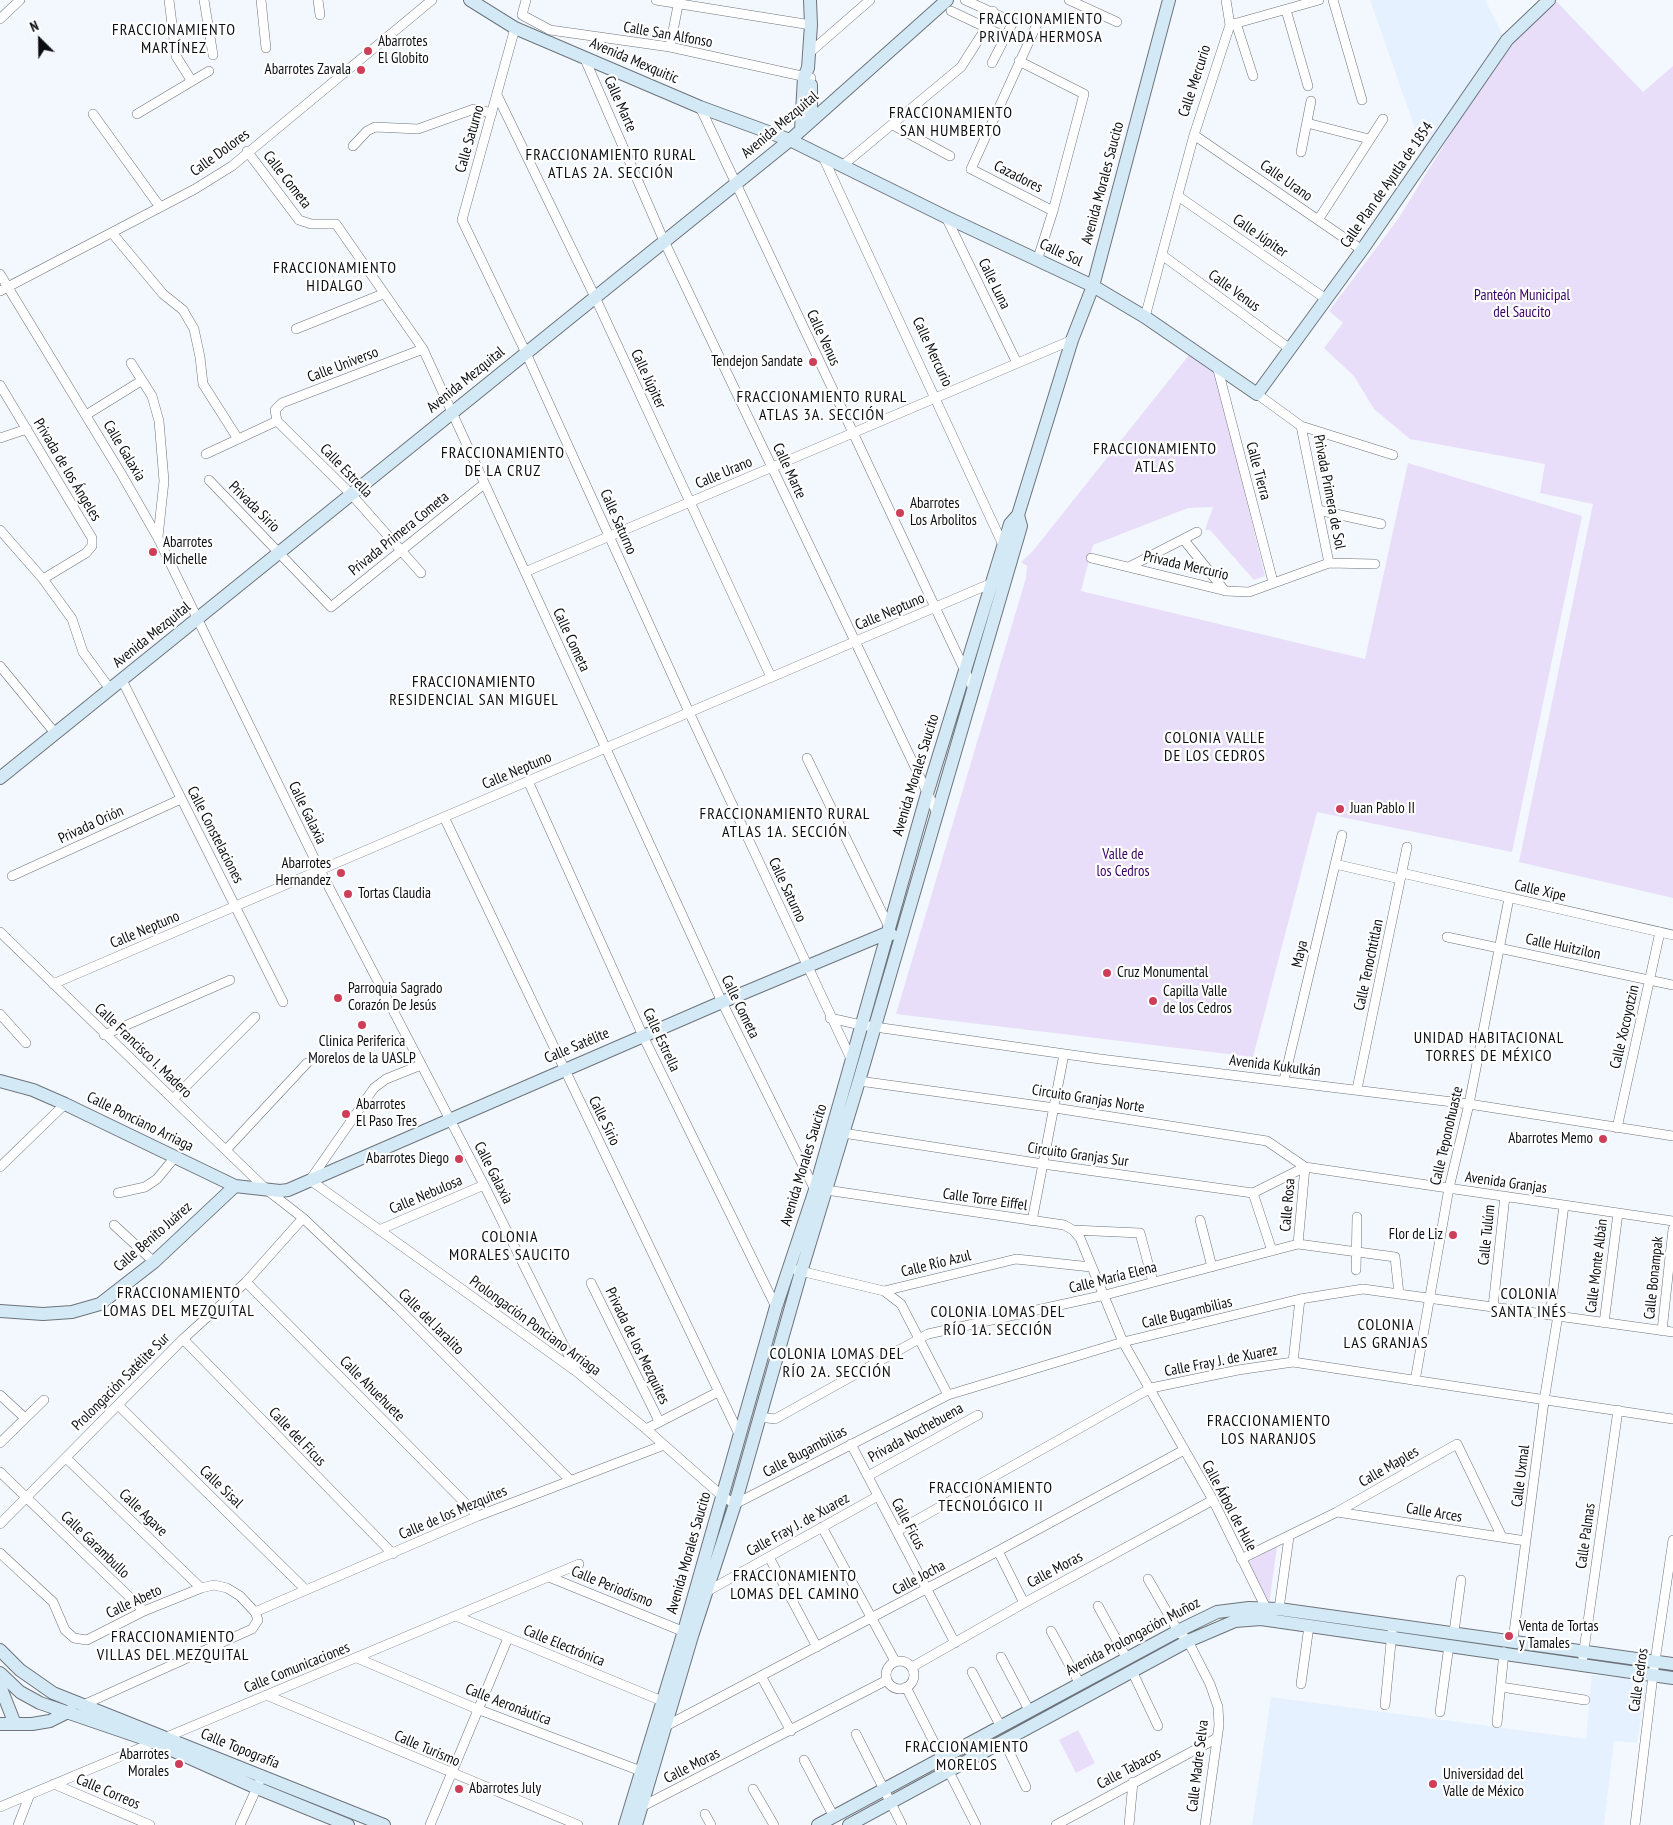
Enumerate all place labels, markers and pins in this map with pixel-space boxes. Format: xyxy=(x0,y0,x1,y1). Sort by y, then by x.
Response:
place label: Abarrotes El Globito xyxy=(378,33,429,68)
marker: Abarrotes El Globito xyxy=(362,45,374,57)
place label: Abarrotes Zavala xyxy=(265,61,351,79)
marker: Abarrotes Zavala xyxy=(355,64,367,76)
place label: Tendejon Sandate xyxy=(711,353,803,371)
marker: Tendejon Sandate xyxy=(807,356,819,368)
place label: Abarrotes Los Arbolitos xyxy=(910,495,977,530)
marker: Abarrotes Los Arbolitos xyxy=(894,507,906,519)
place label: Abarrotes Michelle xyxy=(163,534,213,569)
marker: Abarrotes Michelle xyxy=(147,546,159,558)
place label: Juan Pablo II xyxy=(1350,800,1415,818)
marker: Juan Pablo II xyxy=(1334,803,1346,815)
place label: Abarrotes Hernandez xyxy=(276,855,331,890)
marker: Abarrotes Hernandez xyxy=(335,867,347,879)
place label: Tortas Claudia xyxy=(358,885,431,903)
marker: Tortas Claudia xyxy=(342,888,354,900)
place label: Cruz Monumental xyxy=(1117,964,1208,982)
marker: Cruz Monumental xyxy=(1101,967,1113,979)
place label: Parroquia Sagrado Corazón De Jesús xyxy=(348,980,442,1015)
place label: Capilla Valle de los Cedros xyxy=(1163,983,1232,1018)
marker: Parroquia Sagrado Corazón De Jesús xyxy=(332,992,344,1004)
marker: Capilla Valle de los Cedros xyxy=(1147,995,1159,1007)
marker: Clinica Periferica Morelos de la UASLP xyxy=(356,1019,368,1031)
place label: Clinica Periferica Morelos de la UASLP xyxy=(308,1033,416,1068)
place label: Abarrotes El Paso Tres xyxy=(356,1096,417,1131)
marker: Abarrotes El Paso Tres xyxy=(340,1108,352,1120)
place label: Abarrotes Memo xyxy=(1508,1130,1593,1148)
marker: Abarrotes Memo xyxy=(1597,1133,1609,1145)
place label: Abarrotes Diego xyxy=(366,1150,449,1168)
marker: Abarrotes Diego xyxy=(453,1153,465,1165)
place label: Flor de Liz xyxy=(1389,1226,1443,1244)
marker: Flor de Liz xyxy=(1447,1229,1459,1241)
place label: Venta de Tortas y Tamales xyxy=(1519,1618,1598,1653)
marker: Venta de Tortas y Tamales xyxy=(1503,1630,1515,1642)
place label: Abarrotes Morales xyxy=(119,1746,169,1781)
marker: Abarrotes Morales xyxy=(173,1758,185,1770)
place label: Universidad del Valle de México xyxy=(1443,1766,1524,1801)
marker: Universidad del Valle de México xyxy=(1427,1778,1439,1790)
place label: Abarrotes July xyxy=(469,1780,541,1798)
marker: Abarrotes July xyxy=(453,1783,465,1795)

